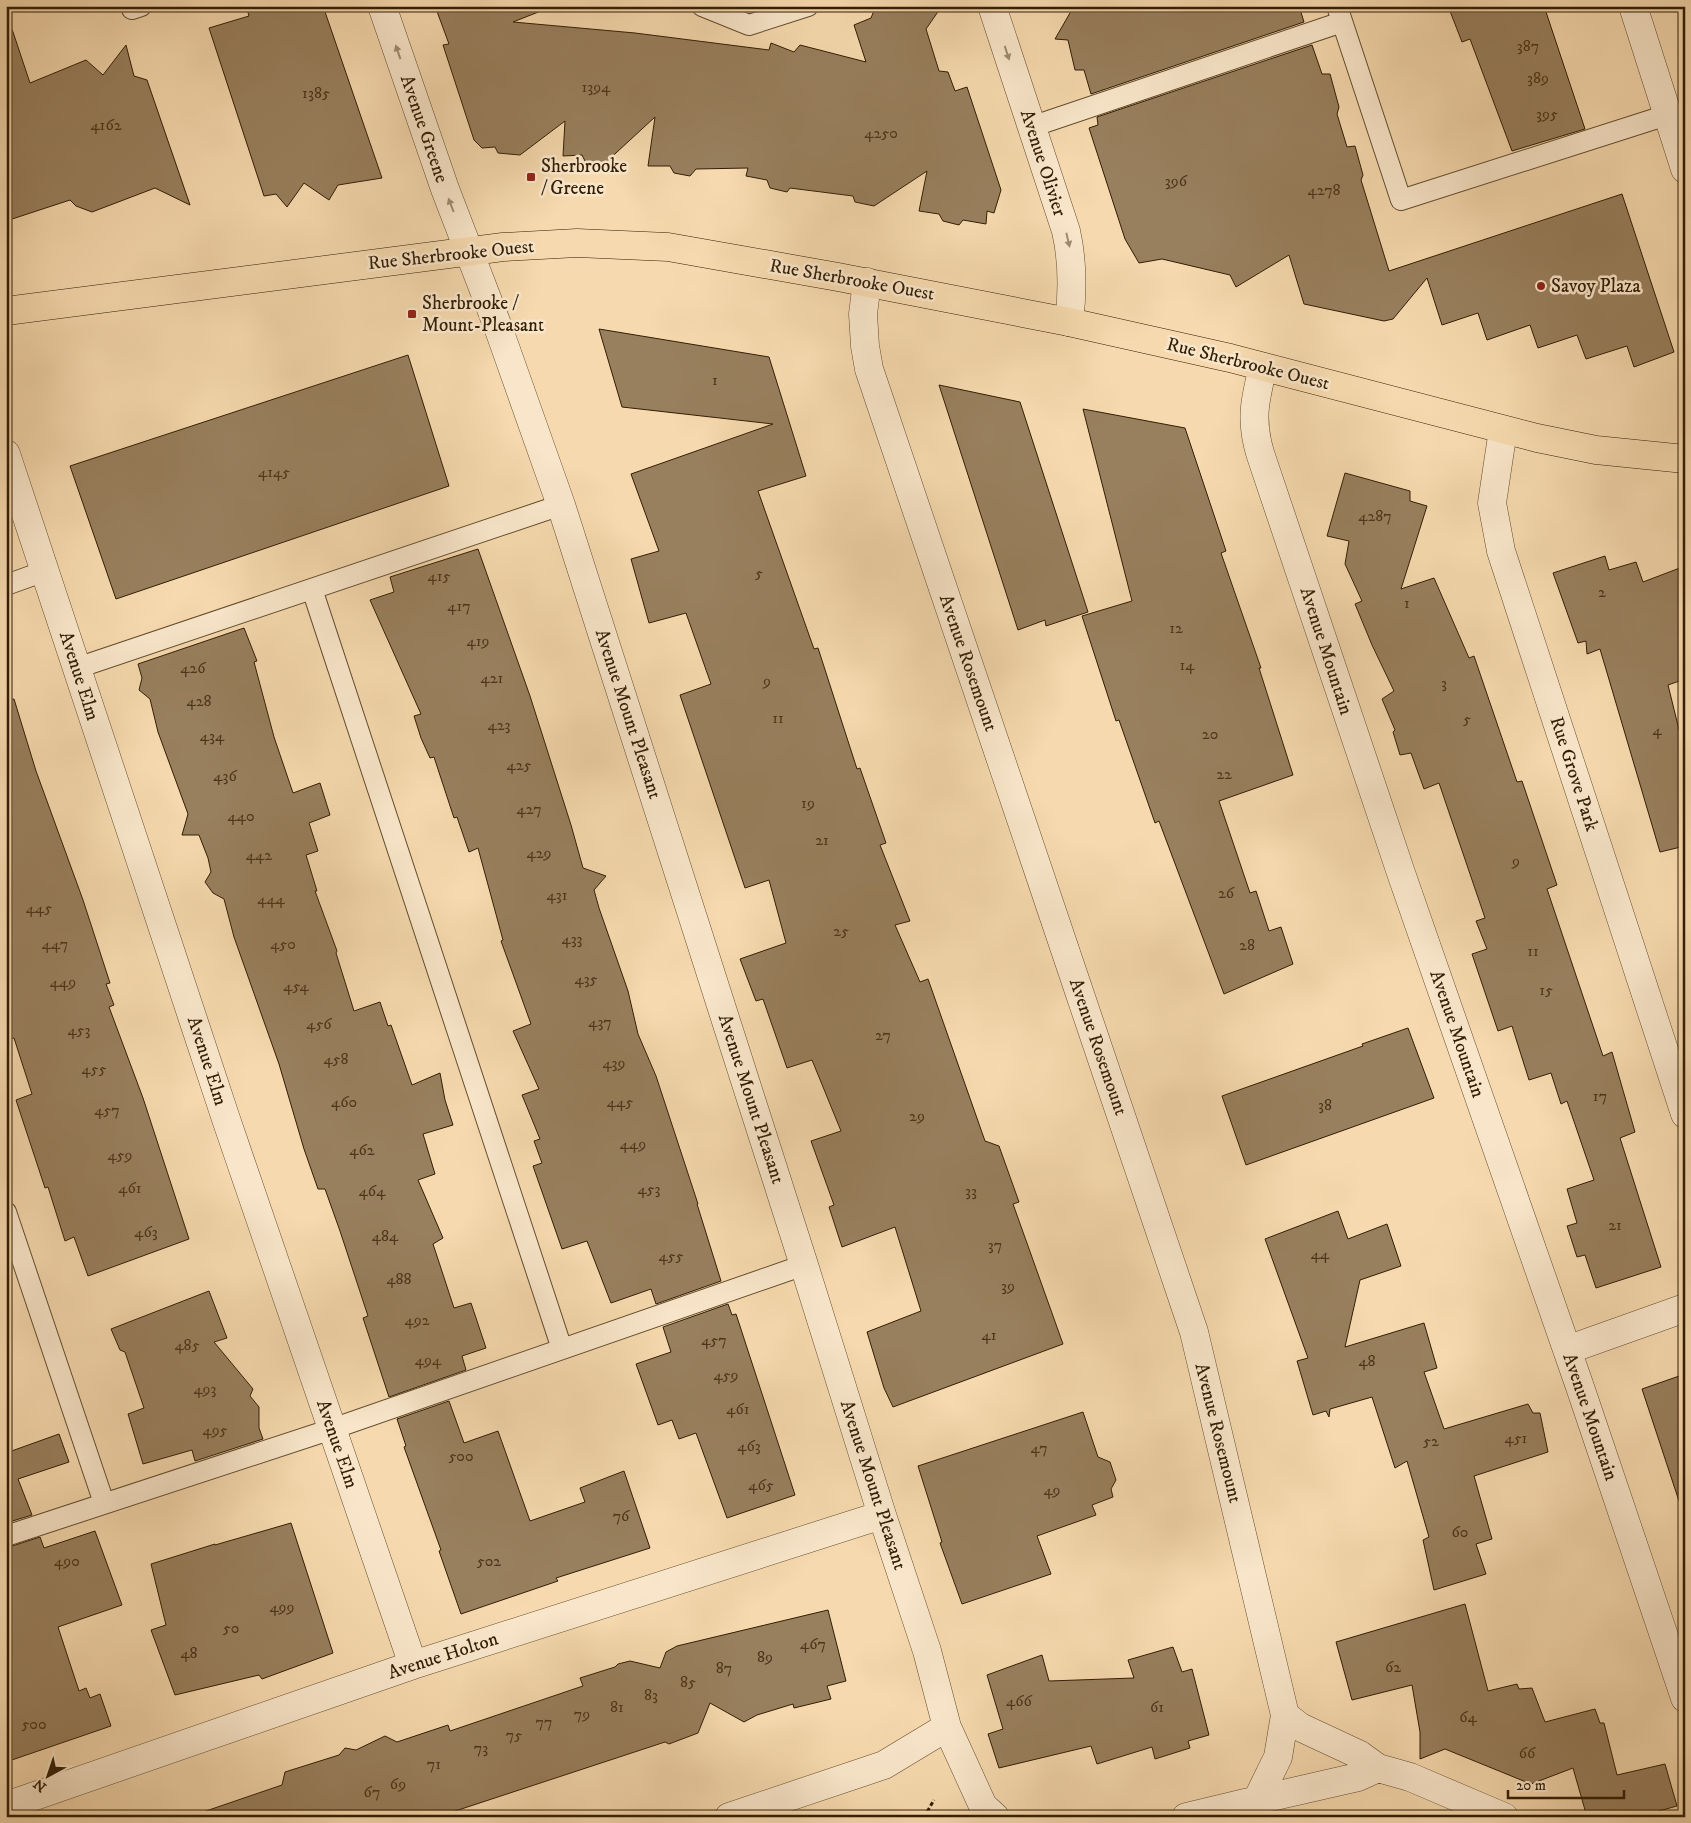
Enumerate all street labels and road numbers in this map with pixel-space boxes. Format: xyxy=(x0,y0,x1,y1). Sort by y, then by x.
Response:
street label: Avenue Greene xyxy=(395,72,453,186)
street label: Avenue Olivier xyxy=(1015,107,1071,219)
street label: Rue Sherbrooke Ouest xyxy=(367,235,535,275)
street label: Rue Sherbrooke Ouest xyxy=(768,254,936,306)
street label: Rue Sherbrooke Ouest xyxy=(1164,333,1332,395)
street label: Avenue Mountain xyxy=(1294,584,1358,718)
street label: Avenue Rosemount xyxy=(934,591,1002,735)
street label: Avenue Mount Pleasant xyxy=(590,626,666,802)
street label: Avenue Elm xyxy=(54,629,104,723)
street label: Rue Grove Park xyxy=(1545,714,1604,835)
street label: Avenue Mountain xyxy=(1424,967,1490,1101)
street label: Avenue Rosemount xyxy=(1064,975,1132,1119)
street label: Avenue Mount Pleasant xyxy=(713,1011,789,1187)
street label: Avenue Elm xyxy=(182,1014,232,1108)
street label: Avenue Mountain xyxy=(1557,1350,1623,1484)
street label: Avenue Rosemount xyxy=(1189,1361,1247,1505)
street label: Avenue Elm xyxy=(311,1397,363,1491)
street label: Avenue Mount Pleasant xyxy=(835,1397,911,1573)
street label: Avenue Holton xyxy=(385,1627,501,1685)

